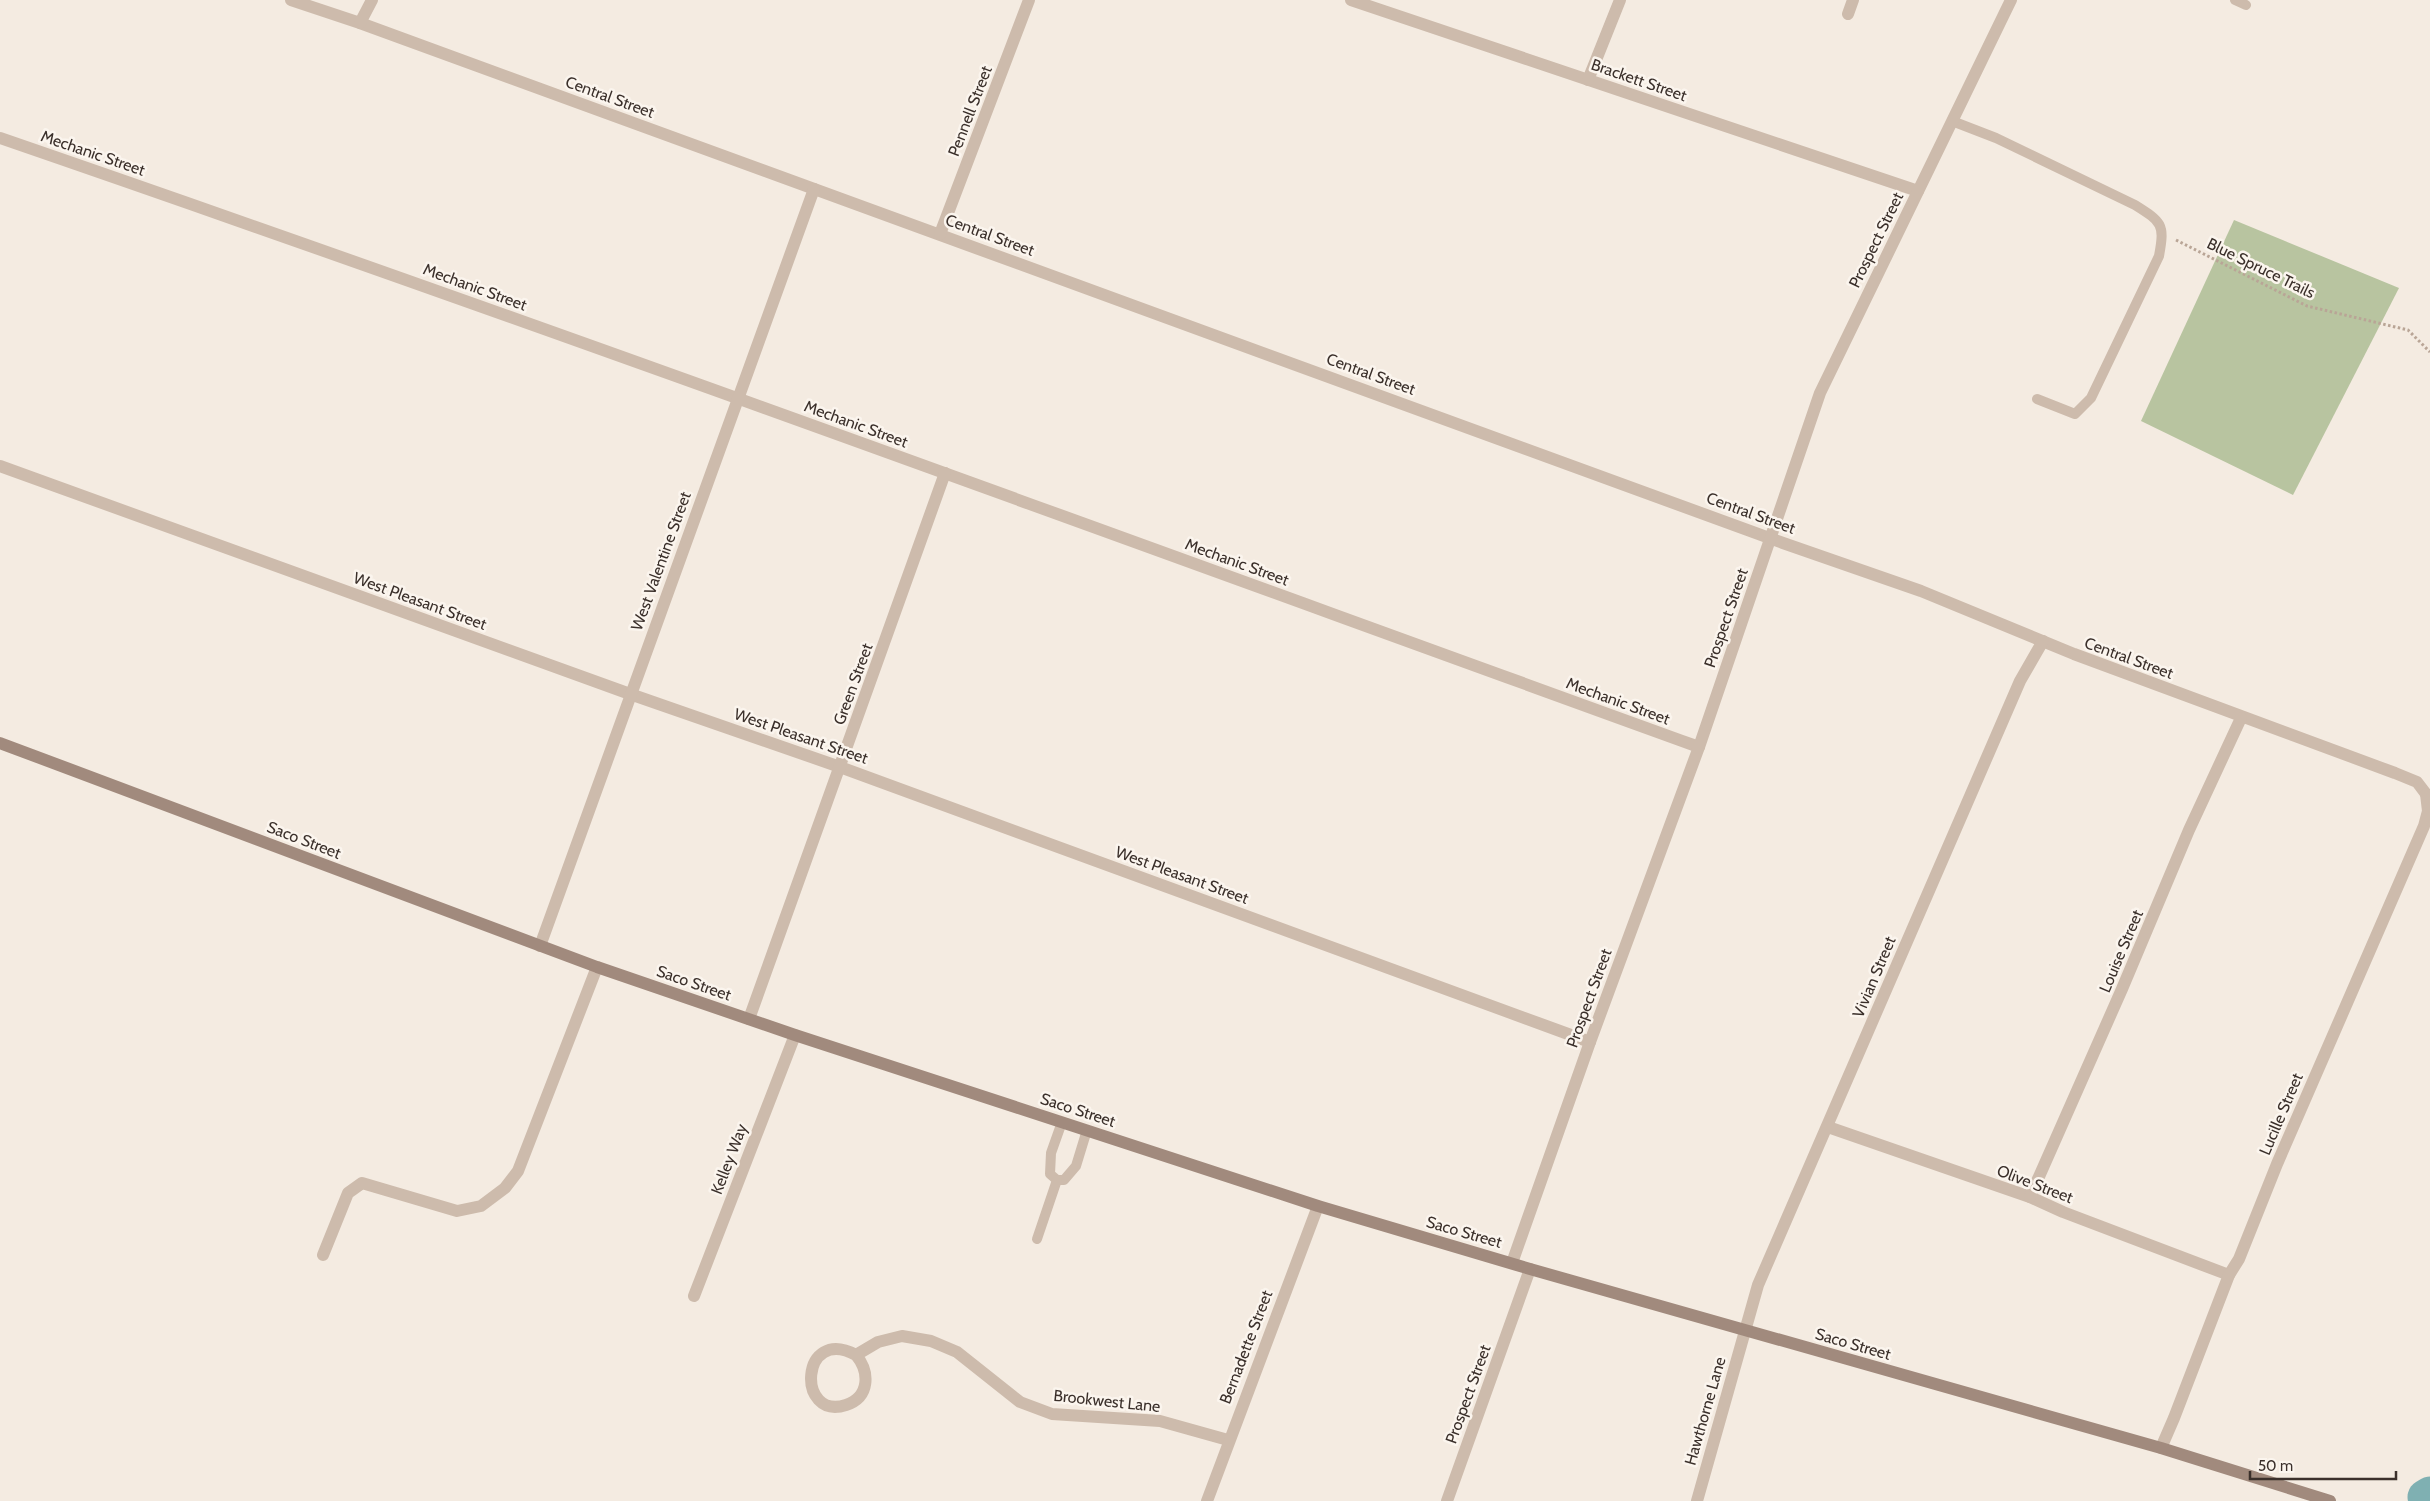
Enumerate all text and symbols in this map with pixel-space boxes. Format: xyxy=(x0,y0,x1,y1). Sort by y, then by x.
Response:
street label: Brackett Street xyxy=(1589,55,1690,105)
street label: Pennell Street xyxy=(944,62,996,159)
street label: Central Street xyxy=(563,72,658,122)
street label: Mechanic Street xyxy=(38,126,148,180)
street label: Prospect Street xyxy=(1845,189,1908,291)
street label: Central Street xyxy=(943,210,1038,260)
street label: Blue Spruce Trails xyxy=(2204,234,2318,302)
street label: Mechanic Street xyxy=(421,259,530,315)
street label: Central Street xyxy=(1324,349,1419,399)
street label: Mechanic Street xyxy=(802,396,911,452)
street label: West Valentine Street xyxy=(627,488,695,633)
street label: Central Street xyxy=(1704,488,1799,538)
street label: Mechanic Street xyxy=(1183,534,1292,590)
street label: Prospect Street xyxy=(1700,565,1752,670)
street label: West Pleasant Street xyxy=(351,568,490,634)
street label: Central Street xyxy=(2082,633,2177,683)
street label: Green Street xyxy=(829,640,877,727)
street label: Mechanic Street xyxy=(1564,673,1673,729)
street label: West Pleasant Street xyxy=(732,704,871,768)
street label: Saco Street xyxy=(264,817,344,863)
street label: West Pleasant Street xyxy=(1113,842,1252,908)
street label: Louise Street xyxy=(2095,906,2147,995)
street label: Vivian Street xyxy=(1848,933,1900,1021)
street label: Prospect Street xyxy=(1562,945,1616,1050)
street label: Saco Street xyxy=(654,961,734,1005)
street label: Lucille Street xyxy=(2255,1070,2307,1158)
street label: Saco Street xyxy=(1038,1089,1118,1131)
street label: Kelley Way xyxy=(707,1121,751,1197)
street label: Olive Street xyxy=(1994,1161,2076,1207)
street label: Saco Street xyxy=(1424,1212,1505,1252)
street label: Bernadette Street xyxy=(1216,1287,1277,1406)
street label: Saco Street xyxy=(1813,1324,1894,1364)
street label: Prospect Street xyxy=(1441,1341,1495,1446)
street label: Hawthorne Lane xyxy=(1680,1355,1730,1467)
street label: Brookwest Lane xyxy=(1053,1386,1161,1416)
scale bar xyxy=(2250,1448,2396,1480)
text: 50 m xyxy=(2258,1457,2293,1475)

